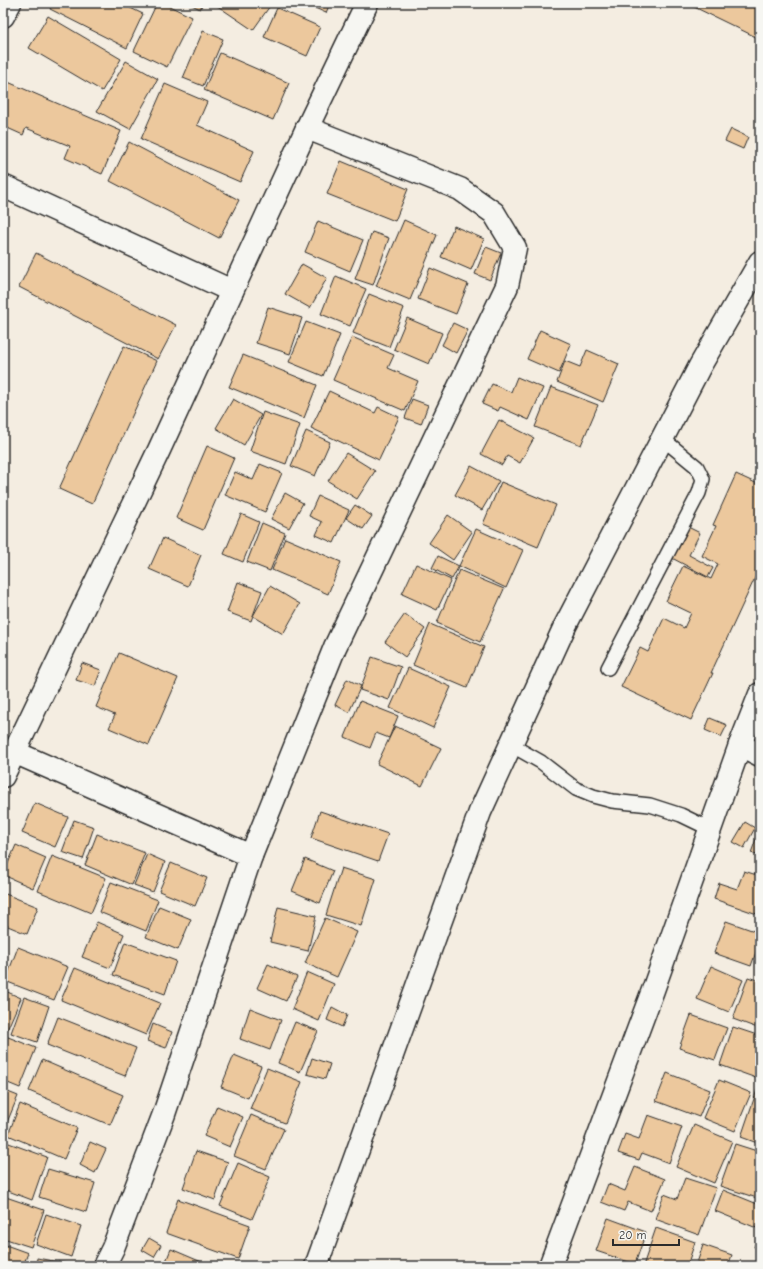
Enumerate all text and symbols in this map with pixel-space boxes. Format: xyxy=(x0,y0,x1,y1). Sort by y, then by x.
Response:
scale bar xyxy=(613,1221,679,1247)
text: 20 m xyxy=(619,1228,647,1242)

